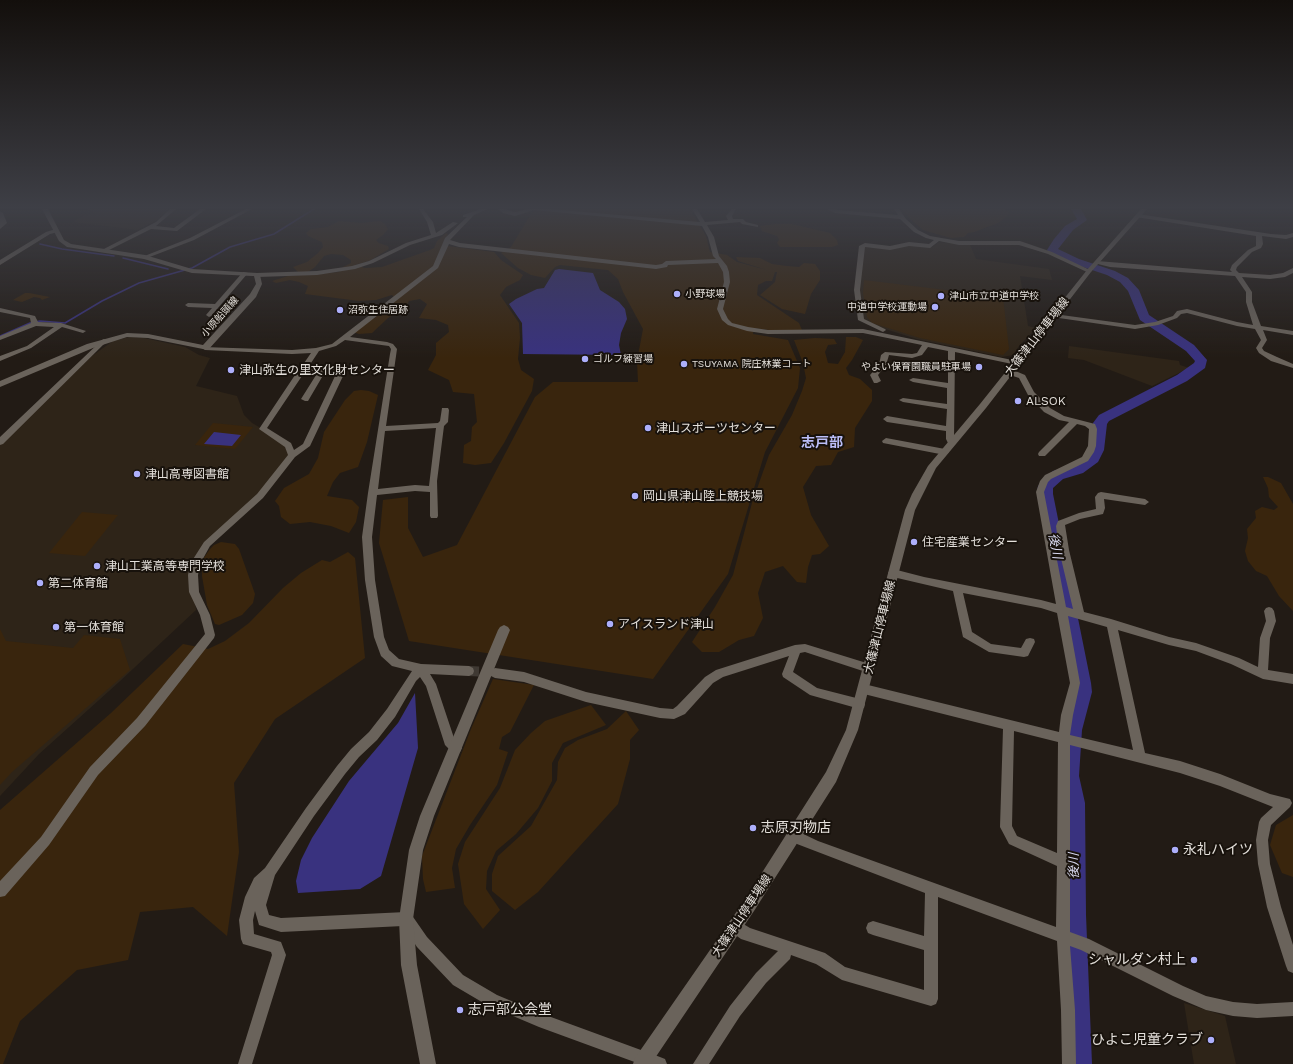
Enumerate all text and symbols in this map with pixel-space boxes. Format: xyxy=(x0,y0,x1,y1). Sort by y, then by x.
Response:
place label: 小野球場 xyxy=(685,288,725,300)
marker: 小野球場 xyxy=(672,289,682,299)
place label: 津山市立中道中学校 xyxy=(949,290,1039,302)
marker: 津山市立中道中学校 xyxy=(936,291,946,301)
street label: 小原船頭線 xyxy=(199,294,241,340)
street label: 大篠津山停車場線 xyxy=(1002,295,1072,379)
place label: 中道中学校運動場 xyxy=(847,301,927,313)
marker: 中道中学校運動場 xyxy=(930,302,940,312)
place label: 沼弥生住居跡 xyxy=(348,304,408,316)
marker: 沼弥生住居跡 xyxy=(335,305,345,315)
place label: ゴルフ練習場 xyxy=(593,353,653,365)
marker: ゴルフ練習場 xyxy=(580,354,590,364)
place label: TSUYAMA 院庄林業コート xyxy=(692,358,811,370)
marker: TSUYAMA 院庄林業コート xyxy=(679,359,689,369)
place label: やよい保育園職員駐車場 xyxy=(861,361,971,373)
marker: やよい保育園職員駐車場 xyxy=(974,362,984,372)
place label: 津山弥生の里文化財センター xyxy=(239,363,395,377)
marker: 津山弥生の里文化財センター xyxy=(226,365,236,375)
place label: ALSOK xyxy=(1026,394,1066,408)
marker: ALSOK xyxy=(1013,396,1023,406)
place label: 津山スポーツセンター xyxy=(656,421,776,435)
marker: 津山スポーツセンター xyxy=(643,423,653,433)
district label: 志戸部 xyxy=(801,435,843,451)
place label: 津山高専図書館 xyxy=(145,467,229,481)
marker: 津山高専図書館 xyxy=(132,469,142,479)
place label: 岡山県津山陸上競技場 xyxy=(643,489,763,503)
marker: 岡山県津山陸上競技場 xyxy=(630,491,640,501)
water label: 後川 xyxy=(1045,532,1065,560)
place label: 住宅産業センター xyxy=(922,535,1018,549)
marker: 住宅産業センター xyxy=(909,537,919,547)
place label: 津山工業高等専門学校 xyxy=(105,559,225,573)
marker: 津山工業高等専門学校 xyxy=(92,561,102,571)
place label: 第二体育館 xyxy=(48,576,108,590)
marker: 第二体育館 xyxy=(35,578,45,588)
street label: 大篠津山停車場線 xyxy=(861,579,899,675)
place label: アイスランド津山 xyxy=(618,617,714,631)
marker: アイスランド津山 xyxy=(605,619,615,629)
place label: 第一体育館 xyxy=(64,620,124,634)
marker: 第一体育館 xyxy=(51,622,61,632)
place label: 志原刃物店 xyxy=(761,820,831,836)
marker: 志原刃物店 xyxy=(748,823,758,833)
place label: 永礼ハイツ xyxy=(1183,842,1253,858)
marker: 永礼ハイツ xyxy=(1170,845,1180,855)
water label: 後川 xyxy=(1066,853,1082,879)
street label: 大篠津山停車場線 xyxy=(709,872,775,960)
place label: シャルダン村上 xyxy=(1088,952,1186,968)
marker: シャルダン村上 xyxy=(1189,955,1199,965)
place label: 志戸部公会堂 xyxy=(468,1002,552,1018)
marker: 志戸部公会堂 xyxy=(455,1005,465,1015)
place label: ひよこ児童クラブ xyxy=(1091,1032,1203,1048)
marker: ひよこ児童クラブ xyxy=(1206,1035,1216,1045)

